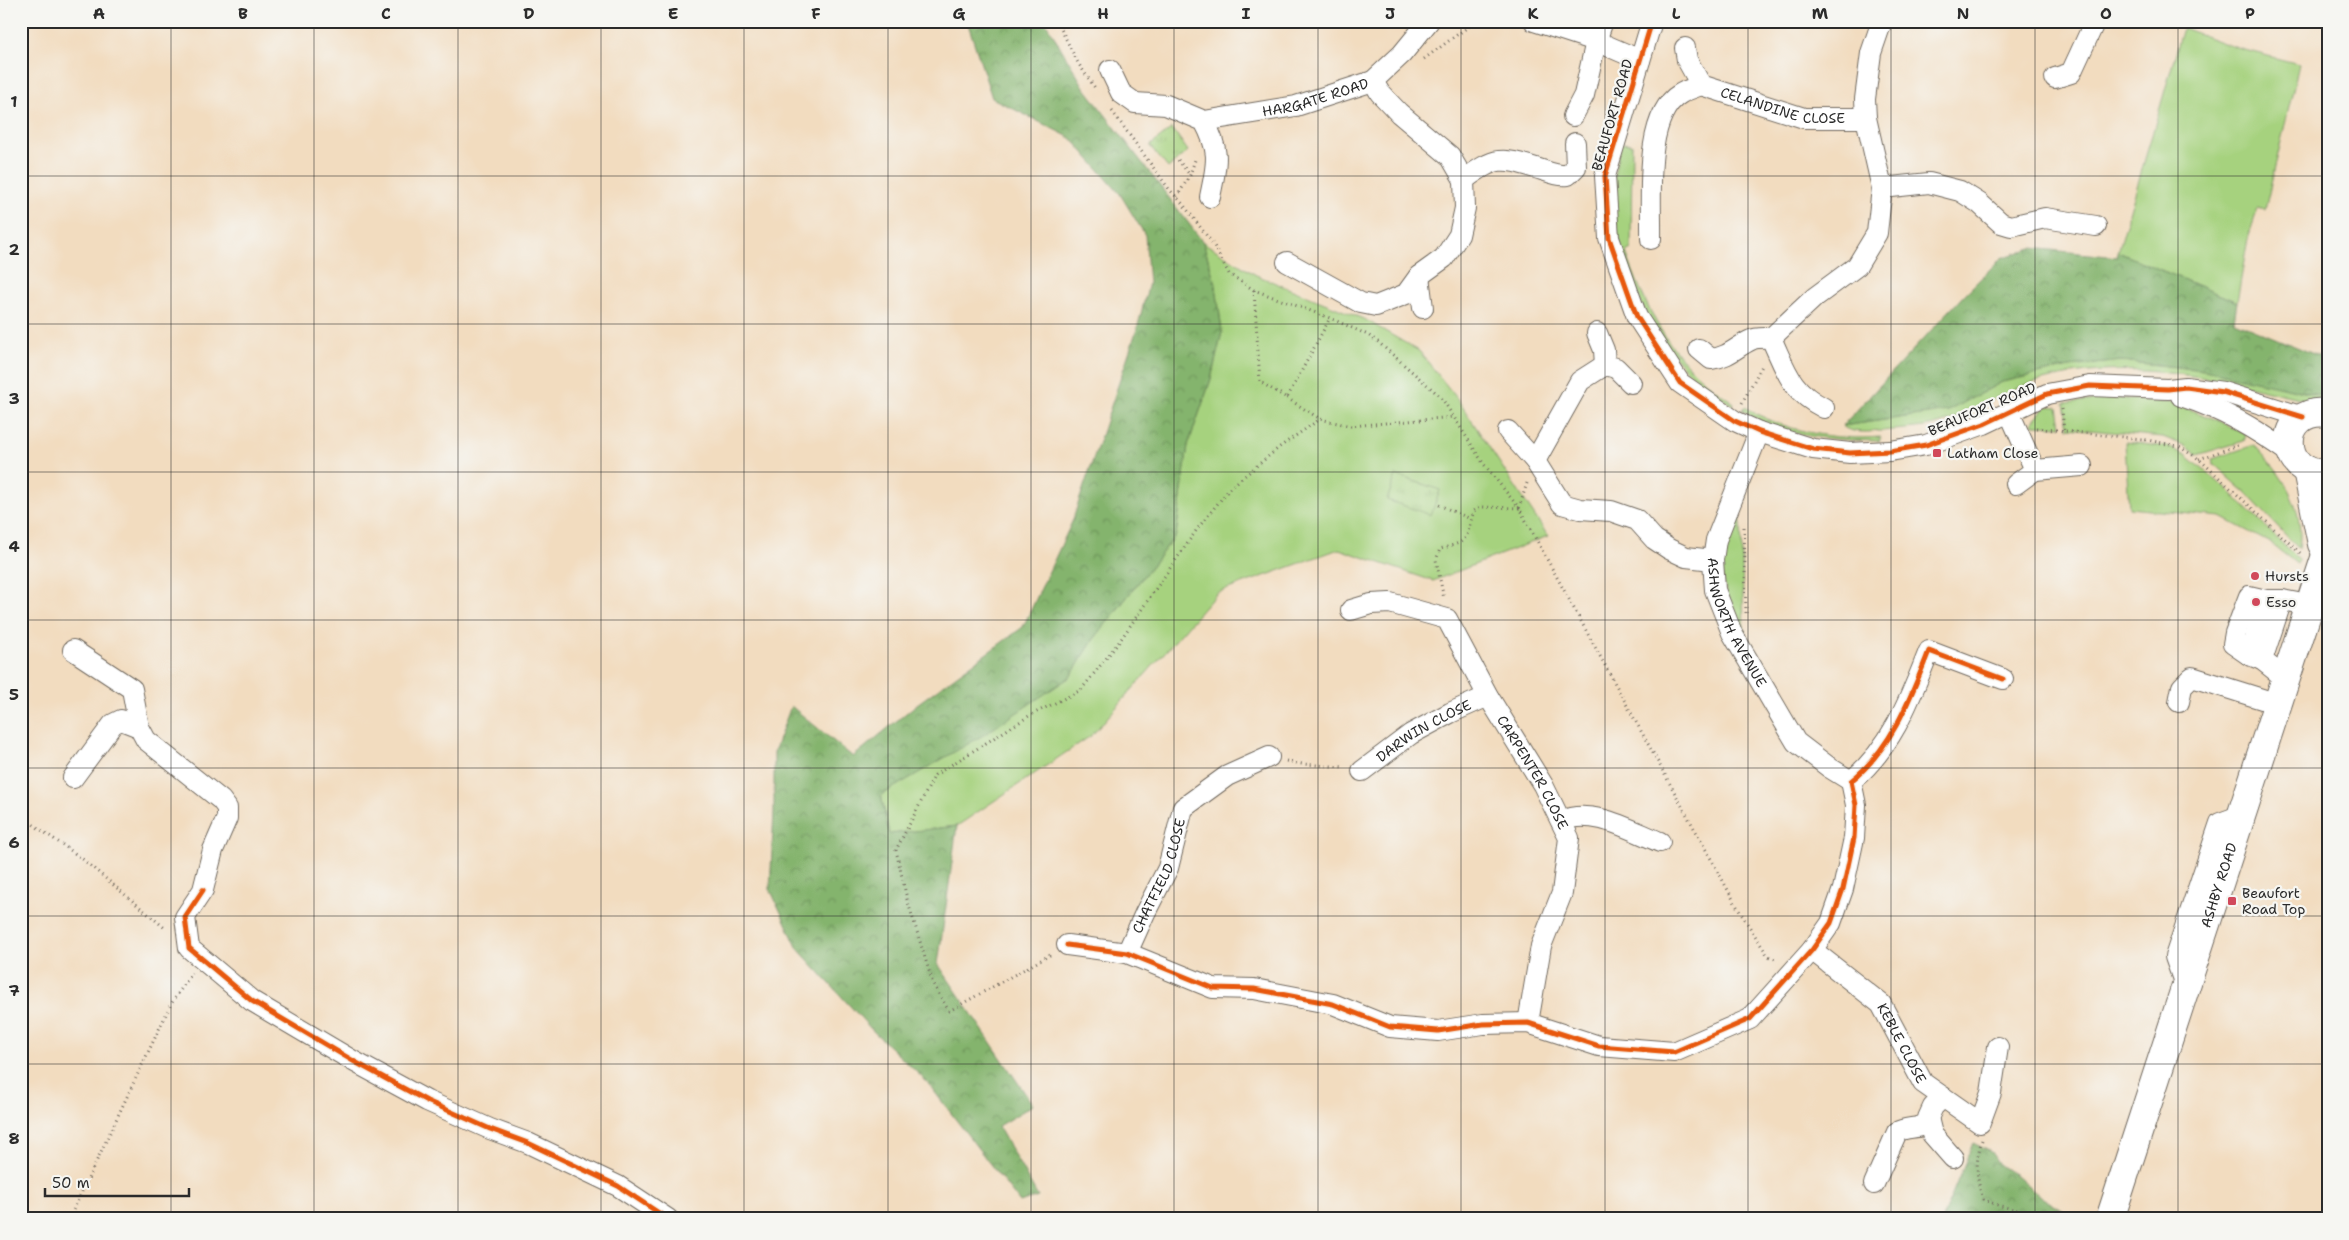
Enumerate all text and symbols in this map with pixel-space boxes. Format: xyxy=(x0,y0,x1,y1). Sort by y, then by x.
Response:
text: A xyxy=(93,3,105,24)
text: B xyxy=(238,3,248,24)
text: C xyxy=(381,3,391,24)
text: D xyxy=(523,3,535,24)
text: E xyxy=(668,3,678,24)
text: F xyxy=(811,3,821,24)
text: G xyxy=(953,3,966,24)
text: H xyxy=(1097,3,1109,24)
text: I xyxy=(1242,3,1251,24)
text: J xyxy=(1385,3,1395,24)
text: K xyxy=(1528,3,1539,24)
text: L xyxy=(1672,3,1681,24)
text: M xyxy=(1812,3,1829,24)
text: N xyxy=(1957,3,1969,24)
text: O xyxy=(2100,3,2112,24)
text: P xyxy=(2245,3,2255,24)
street label: BEAUFORT ROAD xyxy=(1587,57,1637,173)
street label: HARGATE ROAD xyxy=(1261,74,1371,120)
street label: CELANDINE CLOSE xyxy=(1718,83,1845,127)
text: 1 xyxy=(10,91,18,112)
text: 2 xyxy=(8,239,20,260)
street label: BEAUFORT ROAD xyxy=(1925,378,2039,440)
text: 3 xyxy=(8,388,20,409)
place label: Latham Close xyxy=(1947,444,2039,462)
marker: Latham Close xyxy=(1931,447,1943,459)
text: 4 xyxy=(8,536,20,557)
street label: ASHWORTH AVENUE xyxy=(1704,557,1771,691)
place label: Hursts xyxy=(2265,567,2309,585)
marker: Hursts xyxy=(2249,570,2261,582)
place label: Esso xyxy=(2266,593,2296,611)
marker: Esso xyxy=(2250,596,2262,608)
text: 5 xyxy=(9,684,19,705)
street label: DARWIN CLOSE xyxy=(1373,696,1474,766)
street label: CARPENTER CLOSE xyxy=(1493,712,1573,833)
street label: CHATFIELD CLOSE xyxy=(1128,816,1189,936)
text: 6 xyxy=(8,832,20,853)
street label: ASHBY ROAD xyxy=(2196,840,2241,930)
place label: Beaufort Road Top xyxy=(2242,884,2305,918)
marker: Beaufort Road Top xyxy=(2226,895,2238,907)
text: 7 xyxy=(8,980,20,1001)
street label: KEBLE CLOSE xyxy=(1873,1000,1931,1087)
text: 8 xyxy=(8,1128,20,1149)
scale bar xyxy=(45,1165,189,1197)
text: 50 m xyxy=(52,1173,90,1193)

